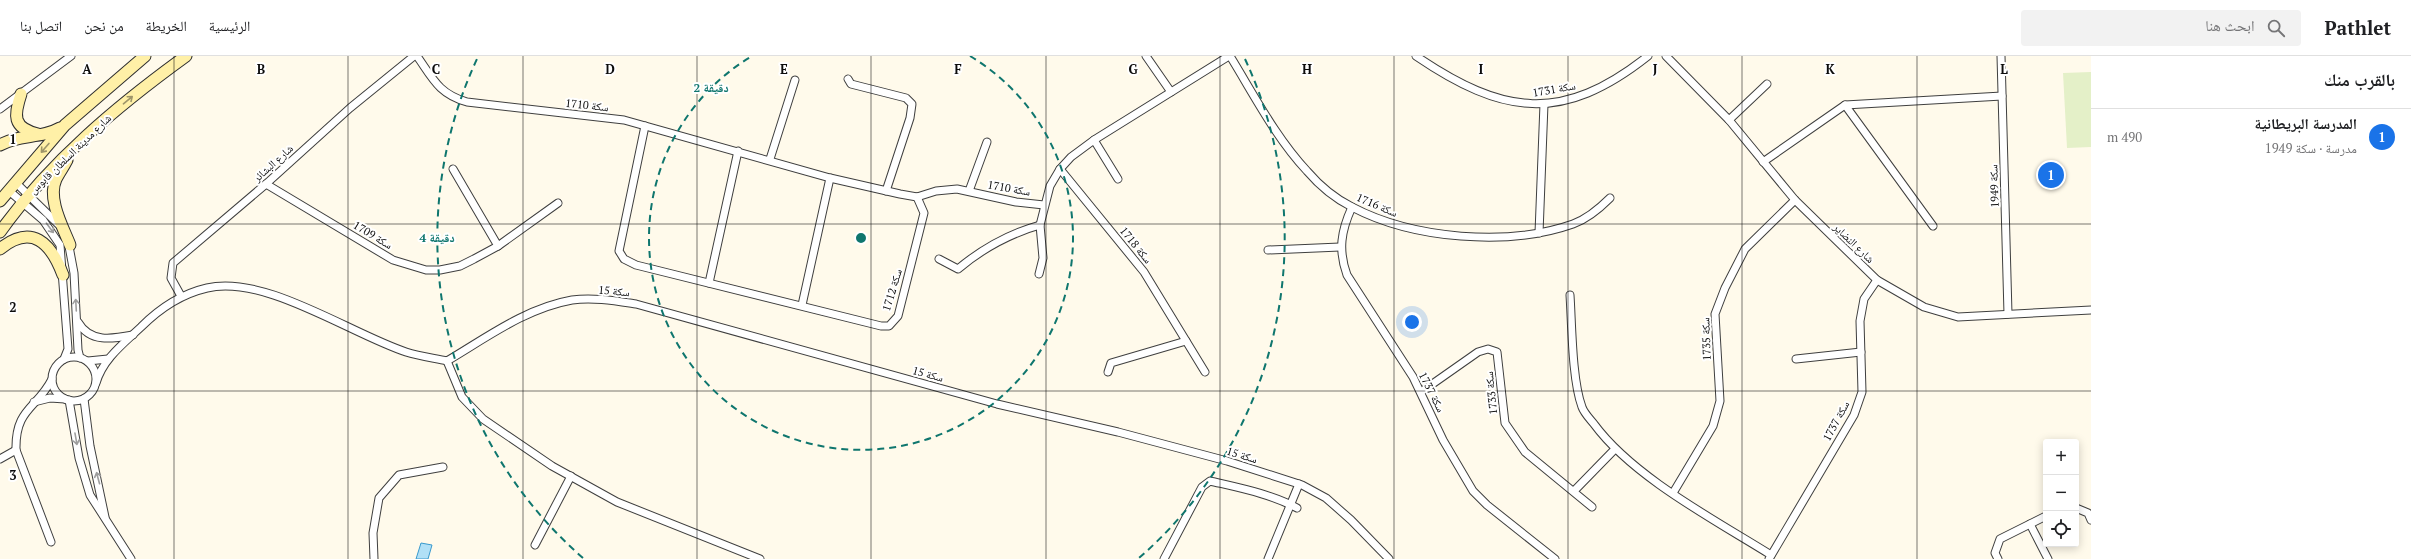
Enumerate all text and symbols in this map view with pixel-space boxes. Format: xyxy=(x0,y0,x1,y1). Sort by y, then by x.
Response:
search box xyxy=(2021,10,2301,46)
text: ابحث هنا xyxy=(2205,15,2255,35)
text: Pathlet xyxy=(2325,15,2391,40)
text: اتصل بنا xyxy=(20,16,62,35)
text: من نحن xyxy=(84,16,124,35)
text: الخريطة xyxy=(146,16,187,35)
text: الرئيسية xyxy=(209,16,250,35)
icon: search xyxy=(2265,17,2287,39)
text: A xyxy=(82,60,92,78)
text: B xyxy=(257,60,265,78)
text: C xyxy=(432,60,440,78)
text: D xyxy=(605,60,615,78)
text: E xyxy=(780,60,788,78)
text: F xyxy=(954,60,962,78)
text: G xyxy=(1128,60,1138,78)
text: H xyxy=(1302,60,1312,78)
text: I xyxy=(1479,60,1484,78)
text: J xyxy=(1653,60,1658,78)
text: K xyxy=(1825,60,1835,78)
text: L xyxy=(2000,60,2008,78)
text: بالقرب منك xyxy=(2324,68,2395,91)
street label: سكة 1731 xyxy=(1531,78,1577,100)
text: 2 دقيقة xyxy=(693,80,729,95)
one-way arrow xyxy=(122,96,133,105)
street label: سكة 1710 xyxy=(565,96,609,114)
street label: شارع مدينة السلطان قابوس xyxy=(26,111,114,197)
text: المدرسة البريطانية xyxy=(2254,113,2357,133)
text: 490 m xyxy=(2107,128,2142,146)
text: 1 xyxy=(2378,128,2386,146)
text: 1 xyxy=(9,130,17,148)
text: مدرسة · سكة 1949 xyxy=(2265,139,2357,157)
street label: شارع البشائر xyxy=(249,141,296,185)
one-way arrow xyxy=(40,143,49,153)
pin: 1 xyxy=(2038,160,2064,190)
street label: سكة 1949 xyxy=(1986,164,2002,208)
street label: سكة 1710 xyxy=(986,177,1032,199)
street label: سكة 1716 xyxy=(1354,190,1400,220)
street label: سكة 1709 xyxy=(351,218,395,252)
street label: شارع النضاير xyxy=(1830,219,1877,266)
one-way arrow xyxy=(46,223,54,234)
street label: سكة 1718 xyxy=(1117,224,1155,266)
text: 4 دقيقة xyxy=(419,230,455,245)
centre of rings xyxy=(854,231,868,245)
street label: سكة 1712 xyxy=(879,267,905,313)
street label: سكة 15 xyxy=(598,283,630,299)
text: 2 xyxy=(9,298,17,316)
one-way arrow xyxy=(72,299,79,312)
your location xyxy=(1402,312,1422,332)
street label: سكة 1735 xyxy=(1698,317,1714,361)
street label: سكة 15 xyxy=(911,363,945,385)
street label: سكة 1737 xyxy=(1416,369,1448,415)
street label: سكة 1733 xyxy=(1482,371,1500,415)
street label: سكة 1737 xyxy=(1820,399,1852,443)
one-way arrow xyxy=(72,432,80,445)
map controls xyxy=(2043,439,2079,547)
button: + xyxy=(2043,439,2079,475)
street label: سكة 15 xyxy=(1225,444,1259,466)
text: 3 xyxy=(9,466,17,484)
one-way arrow xyxy=(94,472,101,485)
button: − xyxy=(2043,475,2079,511)
button: locate xyxy=(2043,511,2079,547)

